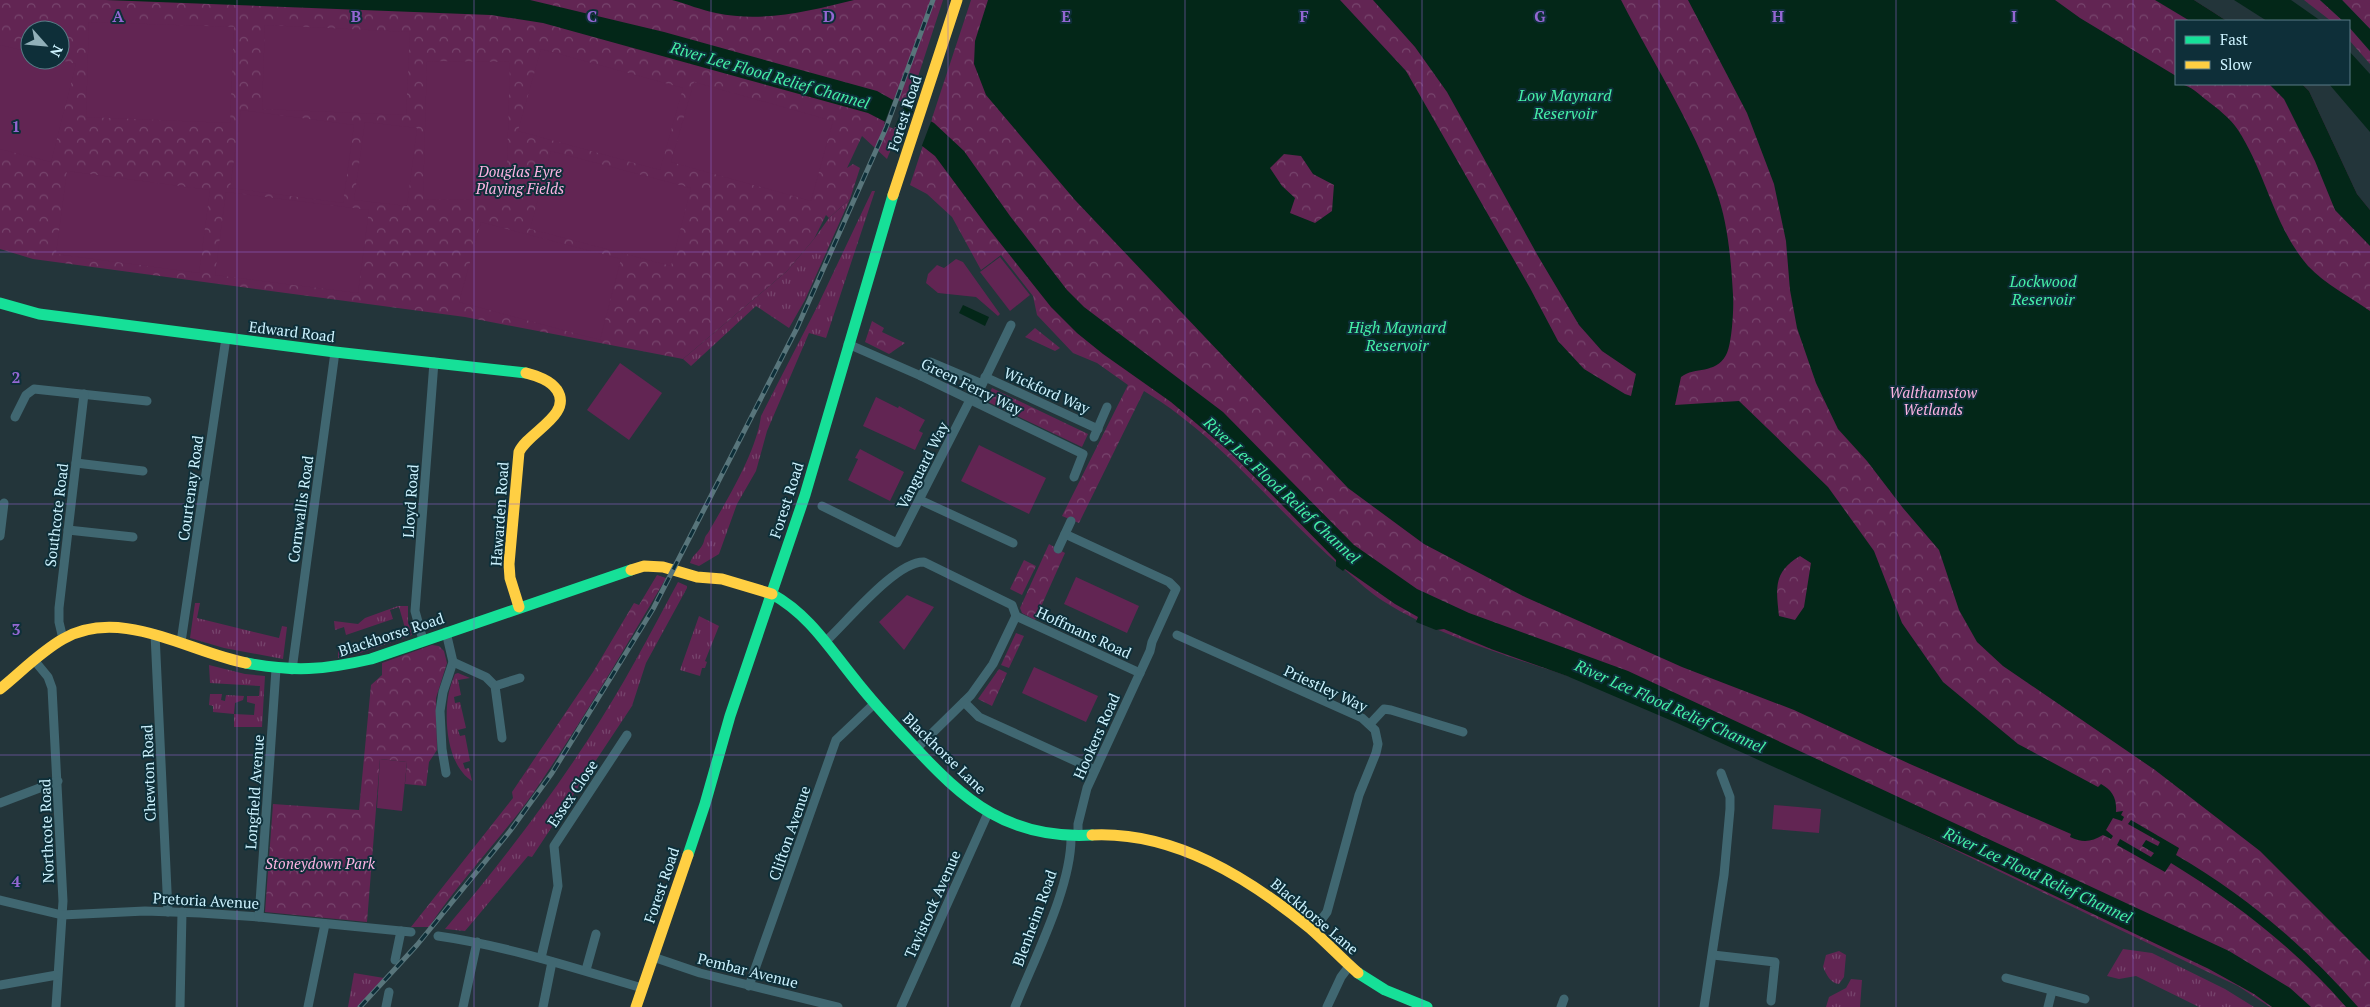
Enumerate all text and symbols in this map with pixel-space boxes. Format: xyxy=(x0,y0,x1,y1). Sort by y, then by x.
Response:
text: A xyxy=(112,5,124,27)
text: B xyxy=(351,5,361,27)
text: C xyxy=(587,5,597,27)
text: D xyxy=(823,5,835,27)
text: E xyxy=(1061,5,1071,27)
text: F xyxy=(1299,5,1309,27)
text: G xyxy=(1534,5,1546,27)
text: H xyxy=(1772,5,1784,27)
text: I xyxy=(2011,5,2017,27)
north arrow xyxy=(20,20,70,70)
legend xyxy=(2175,20,2350,85)
text: Fast xyxy=(2220,29,2248,49)
water label: River Lee Flood Relief Channel xyxy=(667,36,873,114)
text: N xyxy=(46,42,68,61)
text: Slow xyxy=(2220,54,2253,74)
street label: Forest Road xyxy=(882,72,926,154)
water label: Low Maynard Reservoir xyxy=(1517,84,1612,124)
text: 1 xyxy=(11,115,21,137)
park label: Douglas Eyre Playing Fields xyxy=(475,161,564,198)
water label: Lockwood Reservoir xyxy=(2008,270,2077,310)
street label: Edward Road xyxy=(248,316,336,346)
water label: High Maynard Reservoir xyxy=(1347,316,1446,356)
street label: Green Ferry Way xyxy=(918,353,1026,419)
street label: Wickford Way xyxy=(1001,362,1094,418)
text: 2 xyxy=(11,366,21,388)
park label: Walthamstow Wetlands xyxy=(1889,382,1978,419)
water label: River Lee Flood Relief Channel xyxy=(1198,411,1365,569)
street label: Vanguard Way xyxy=(891,418,953,512)
street label: Courtenay Road xyxy=(173,434,207,542)
street label: Cornwallis Road xyxy=(283,454,317,564)
street label: Forest Road xyxy=(764,459,808,541)
street label: Hawarden Road xyxy=(485,461,513,567)
street label: Southcote Road xyxy=(40,462,72,568)
street label: Lloyd Road xyxy=(397,463,423,539)
street label: Hoffmans Road xyxy=(1033,601,1135,663)
street label: Blackhorse Road xyxy=(336,607,446,661)
text: 3 xyxy=(11,618,21,640)
water label: River Lee Flood Relief Channel xyxy=(1570,654,1769,758)
street label: Priestley Way xyxy=(1281,660,1371,716)
street label: Hookers Road xyxy=(1068,690,1124,782)
street label: Blackhorse Lane xyxy=(899,708,991,798)
street label: Chewton Road xyxy=(136,724,160,822)
street label: Longfield Avenue xyxy=(240,734,268,850)
street label: Essex Close xyxy=(542,756,602,830)
street label: Northcote Road xyxy=(34,778,58,884)
street label: Clifton Avenue xyxy=(763,783,815,883)
water label: River Lee Flood Relief Channel xyxy=(1939,821,2137,929)
street label: Forest Road xyxy=(639,844,683,926)
street label: Tavistock Avenue xyxy=(899,847,965,961)
park label: Stoneydown Park xyxy=(265,853,376,873)
street label: Blenheim Road xyxy=(1007,867,1061,969)
text: 4 xyxy=(11,870,21,892)
street label: Blackhorse Lane xyxy=(1267,873,1363,959)
street label: Pretoria Avenue xyxy=(152,887,260,913)
street label: Pembar Avenue xyxy=(696,948,800,992)

